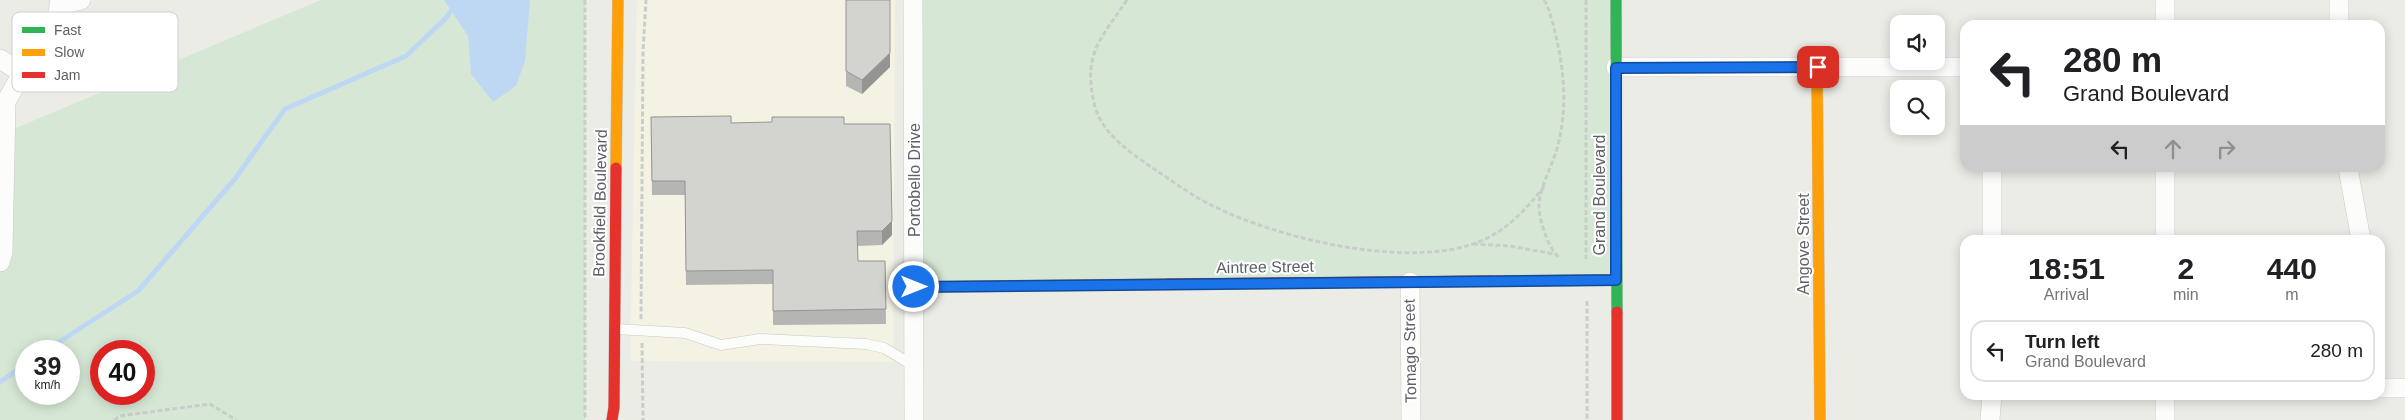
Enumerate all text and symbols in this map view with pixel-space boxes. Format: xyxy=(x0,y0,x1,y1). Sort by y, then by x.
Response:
legend xyxy=(12,12,178,92)
map controls xyxy=(1890,15,1945,135)
button: sound xyxy=(1890,15,1945,70)
text: Fast xyxy=(54,22,81,38)
icon: left xyxy=(1980,40,2045,105)
text: 280 m xyxy=(2063,40,2162,79)
text: Slow xyxy=(54,44,85,60)
pin xyxy=(1797,46,1839,88)
icon: arrive xyxy=(1804,53,1832,81)
text: Jam xyxy=(54,67,80,83)
button: search xyxy=(1890,80,1945,135)
text: Grand Boulevard xyxy=(2063,81,2229,106)
street label: Portobello Drive xyxy=(906,123,923,237)
street label: Brookfield Boulevard xyxy=(590,129,610,277)
street label: Grand Boulevard xyxy=(1591,135,1608,255)
icon: left xyxy=(2106,135,2134,163)
icon: ahead xyxy=(2159,135,2187,163)
icon: right xyxy=(2212,135,2240,163)
street label: Angove Street xyxy=(1795,193,1812,295)
text: 18:51 xyxy=(2028,252,2105,285)
text: 2 xyxy=(2177,252,2194,285)
text: 440 xyxy=(2267,252,2317,285)
street label: Aintree Street xyxy=(1216,258,1315,276)
position arrow xyxy=(887,260,939,312)
text: Arrival xyxy=(2044,286,2089,303)
text: min xyxy=(2173,286,2199,303)
text: m xyxy=(2285,286,2298,303)
street label: Tomago Street xyxy=(1401,298,1419,403)
text: Turn left xyxy=(2025,331,2100,352)
icon: left xyxy=(1982,337,2010,365)
speed limit sign: 40 xyxy=(90,340,155,405)
text: 280 m xyxy=(2310,340,2363,361)
text: 39 xyxy=(34,352,61,380)
text: Grand Boulevard xyxy=(2025,353,2146,370)
text: km/h xyxy=(34,378,61,392)

